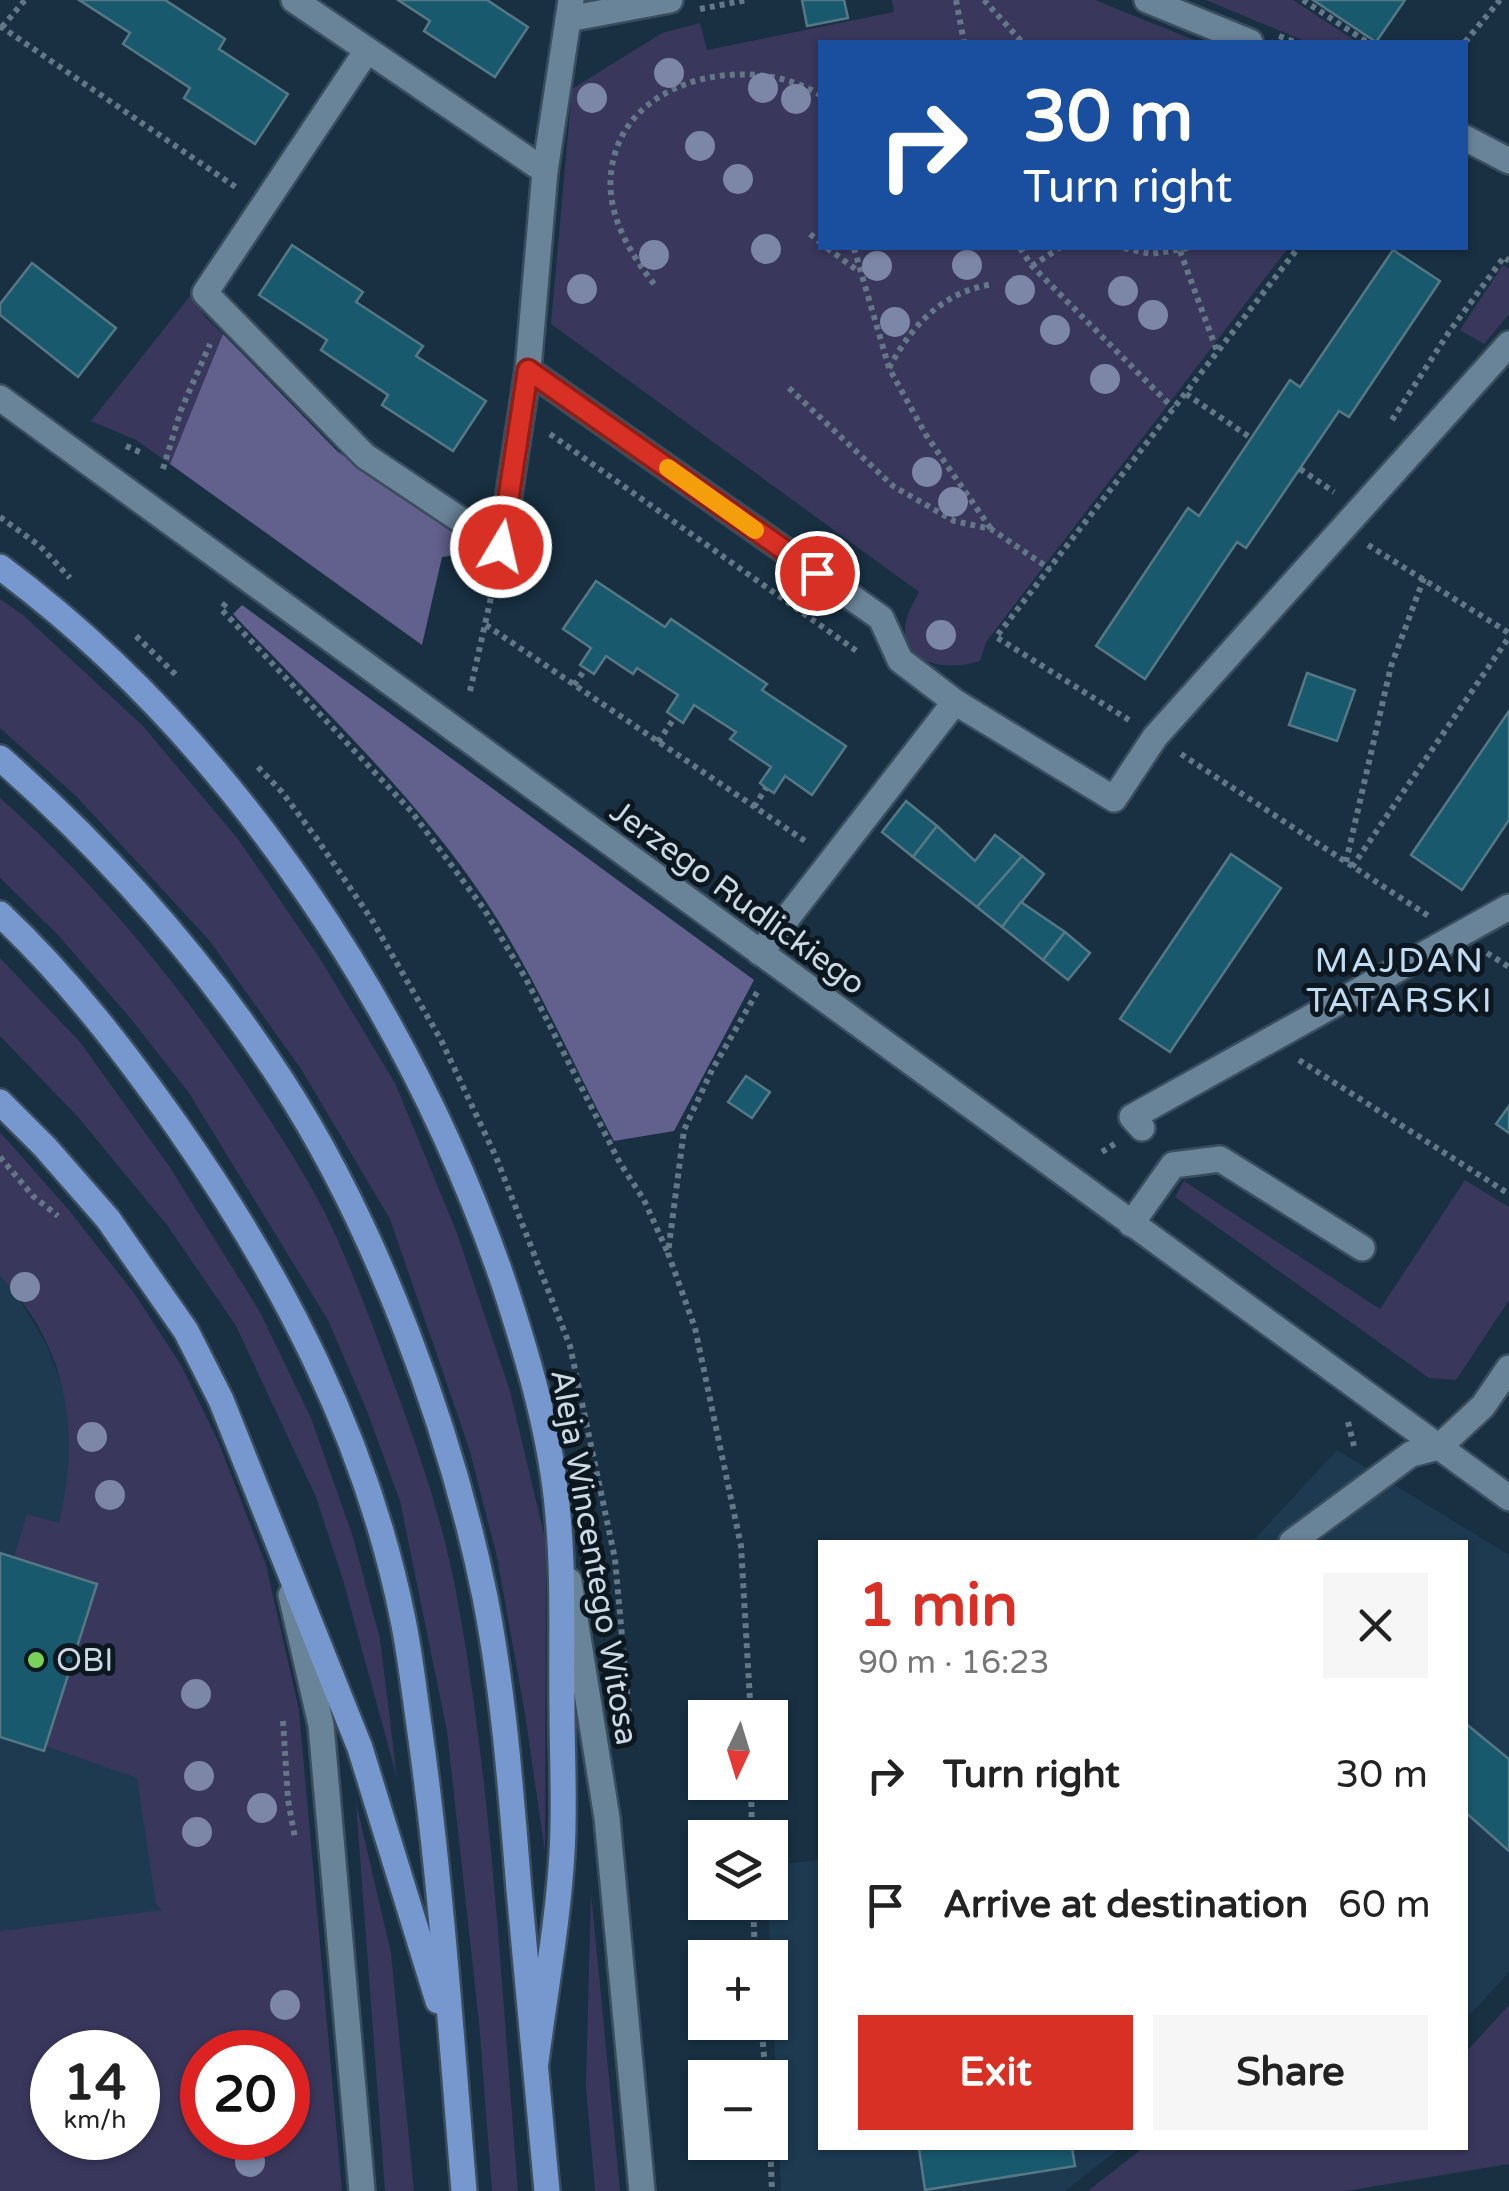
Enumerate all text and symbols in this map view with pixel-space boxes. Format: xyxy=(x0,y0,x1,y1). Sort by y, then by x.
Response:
text: 30 m xyxy=(1023,76,1193,160)
icon: right xyxy=(858,80,988,210)
text: Turn right xyxy=(1023,161,1232,215)
position arrow xyxy=(449,495,553,599)
pin xyxy=(775,531,860,616)
icon: arrive xyxy=(790,546,845,601)
street label: Jerzego Rudlickiego xyxy=(602,793,872,1003)
district label: MAJDAN TATARSKI xyxy=(1306,940,1494,1022)
street label: Aleja Wincentego Witosa xyxy=(542,1366,646,1748)
text: 1 min xyxy=(858,1570,1018,1642)
button: close xyxy=(1323,1573,1428,1678)
place label: OBI xyxy=(56,1642,113,1680)
text: 90 m · 16:23 xyxy=(858,1644,1050,1682)
marker: OBI xyxy=(25,1649,47,1671)
north arrow xyxy=(688,1700,788,1800)
map controls xyxy=(688,1700,788,2160)
icon: right xyxy=(858,1748,913,1803)
text: Turn right xyxy=(943,1752,1120,1798)
text: 30 m xyxy=(1336,1752,1428,1798)
button: layers xyxy=(688,1820,788,1920)
icon: arrive xyxy=(858,1878,913,1933)
text: Arrive at destination xyxy=(943,1882,1308,1928)
text: 60 m xyxy=(1338,1882,1431,1928)
button: + xyxy=(688,1940,788,2040)
button: Exit xyxy=(858,2015,1133,2130)
button: Share xyxy=(1153,2015,1428,2130)
speed limit sign: 20 xyxy=(180,2030,310,2160)
text: 14 xyxy=(64,2053,126,2113)
button: − xyxy=(688,2060,788,2160)
text: km/h xyxy=(64,2105,126,2135)

